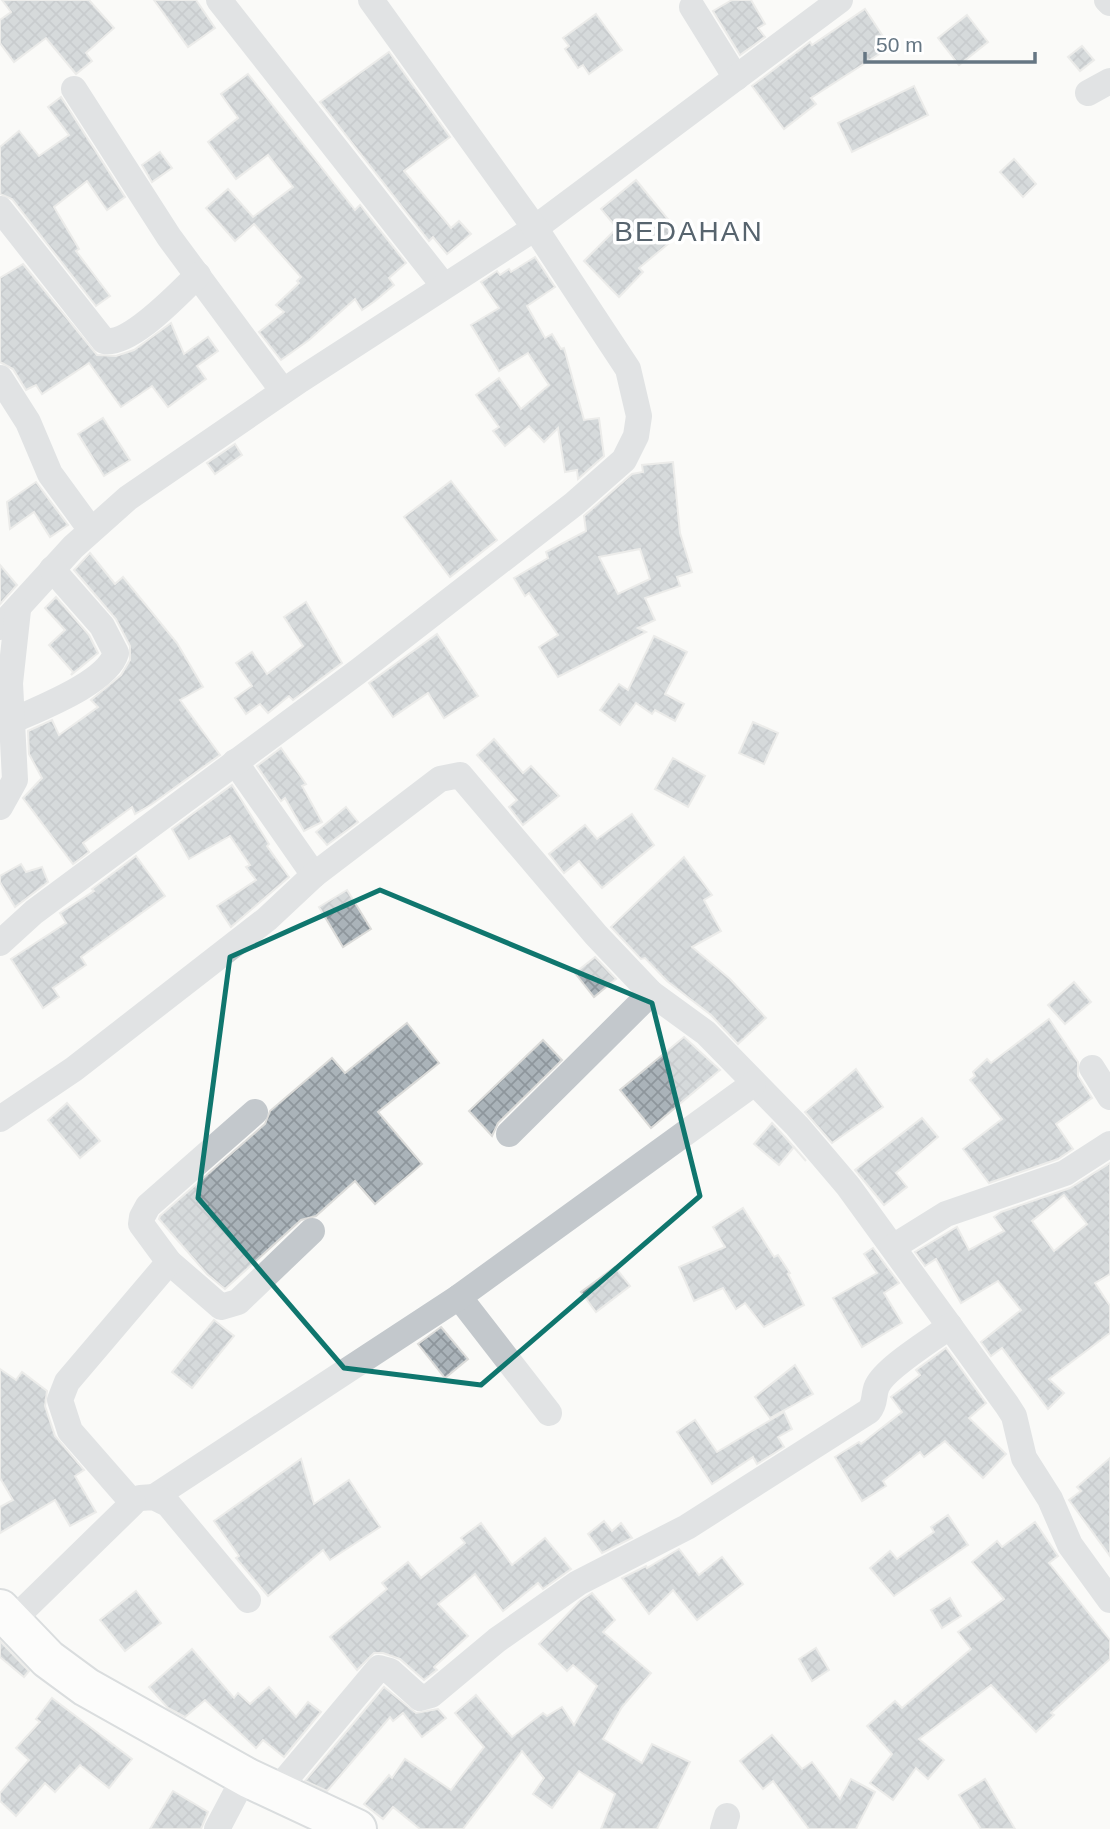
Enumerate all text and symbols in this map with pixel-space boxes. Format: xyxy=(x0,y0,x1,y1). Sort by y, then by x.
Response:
scale bar xyxy=(865,21,1035,65)
text: 50 m xyxy=(876,33,923,56)
district label: BEDAHAN xyxy=(614,216,764,247)

